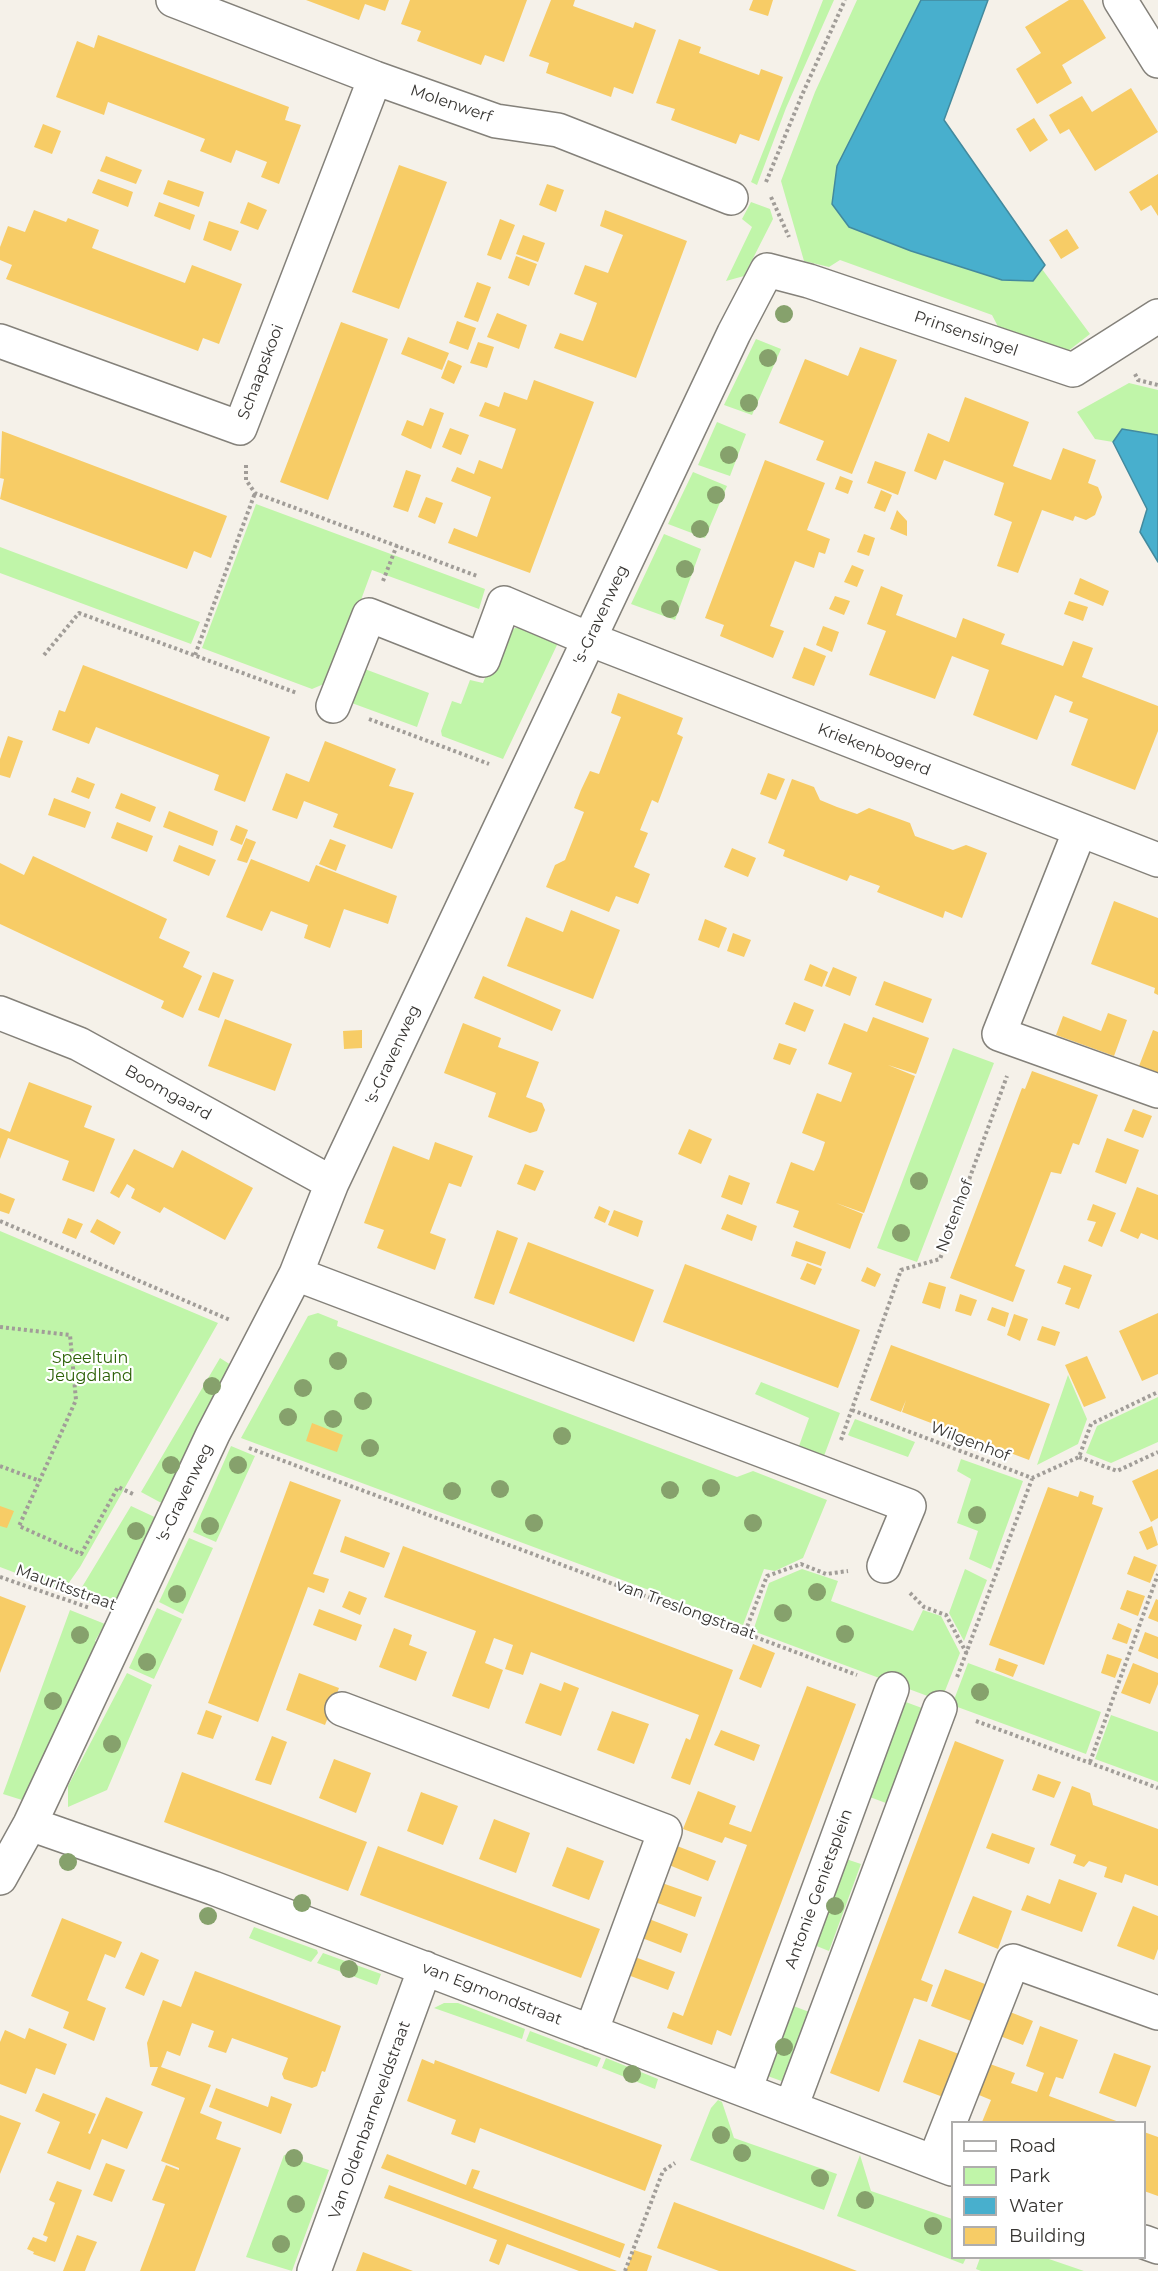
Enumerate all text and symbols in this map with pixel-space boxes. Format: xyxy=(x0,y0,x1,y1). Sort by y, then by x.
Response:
street label: Molenwerf xyxy=(408,81,494,127)
street label: Prinsensingel xyxy=(911,307,1021,361)
street label: Schaapskooi xyxy=(234,322,288,422)
street label: 's-Gravenweg xyxy=(570,562,632,668)
street label: Kriekenbogerd xyxy=(815,720,933,780)
street label: 's-Gravenweg xyxy=(362,1002,424,1108)
street label: Boomgaard xyxy=(121,1061,215,1125)
street label: Notenhof xyxy=(932,1177,978,1255)
park label: Speeltuin Jeugdland xyxy=(47,1348,133,1386)
street label: Wilgenhof xyxy=(927,1418,1013,1466)
street label: 's-Gravenweg xyxy=(153,1440,217,1546)
street label: Mauritsstraat xyxy=(13,1561,119,1615)
street label: van Treslongstraat xyxy=(614,1576,758,1644)
street label: Antonie Genietsplein xyxy=(781,1807,857,1971)
street label: van Egmondstraat xyxy=(419,1958,565,2030)
street label: Van Oldenbarneveldstraat xyxy=(325,2018,415,2222)
legend xyxy=(951,2121,1146,2259)
text: Road xyxy=(1009,2135,1056,2157)
text: Park xyxy=(1009,2165,1050,2187)
text: Water xyxy=(1009,2195,1064,2217)
text: Building xyxy=(1009,2225,1086,2247)

